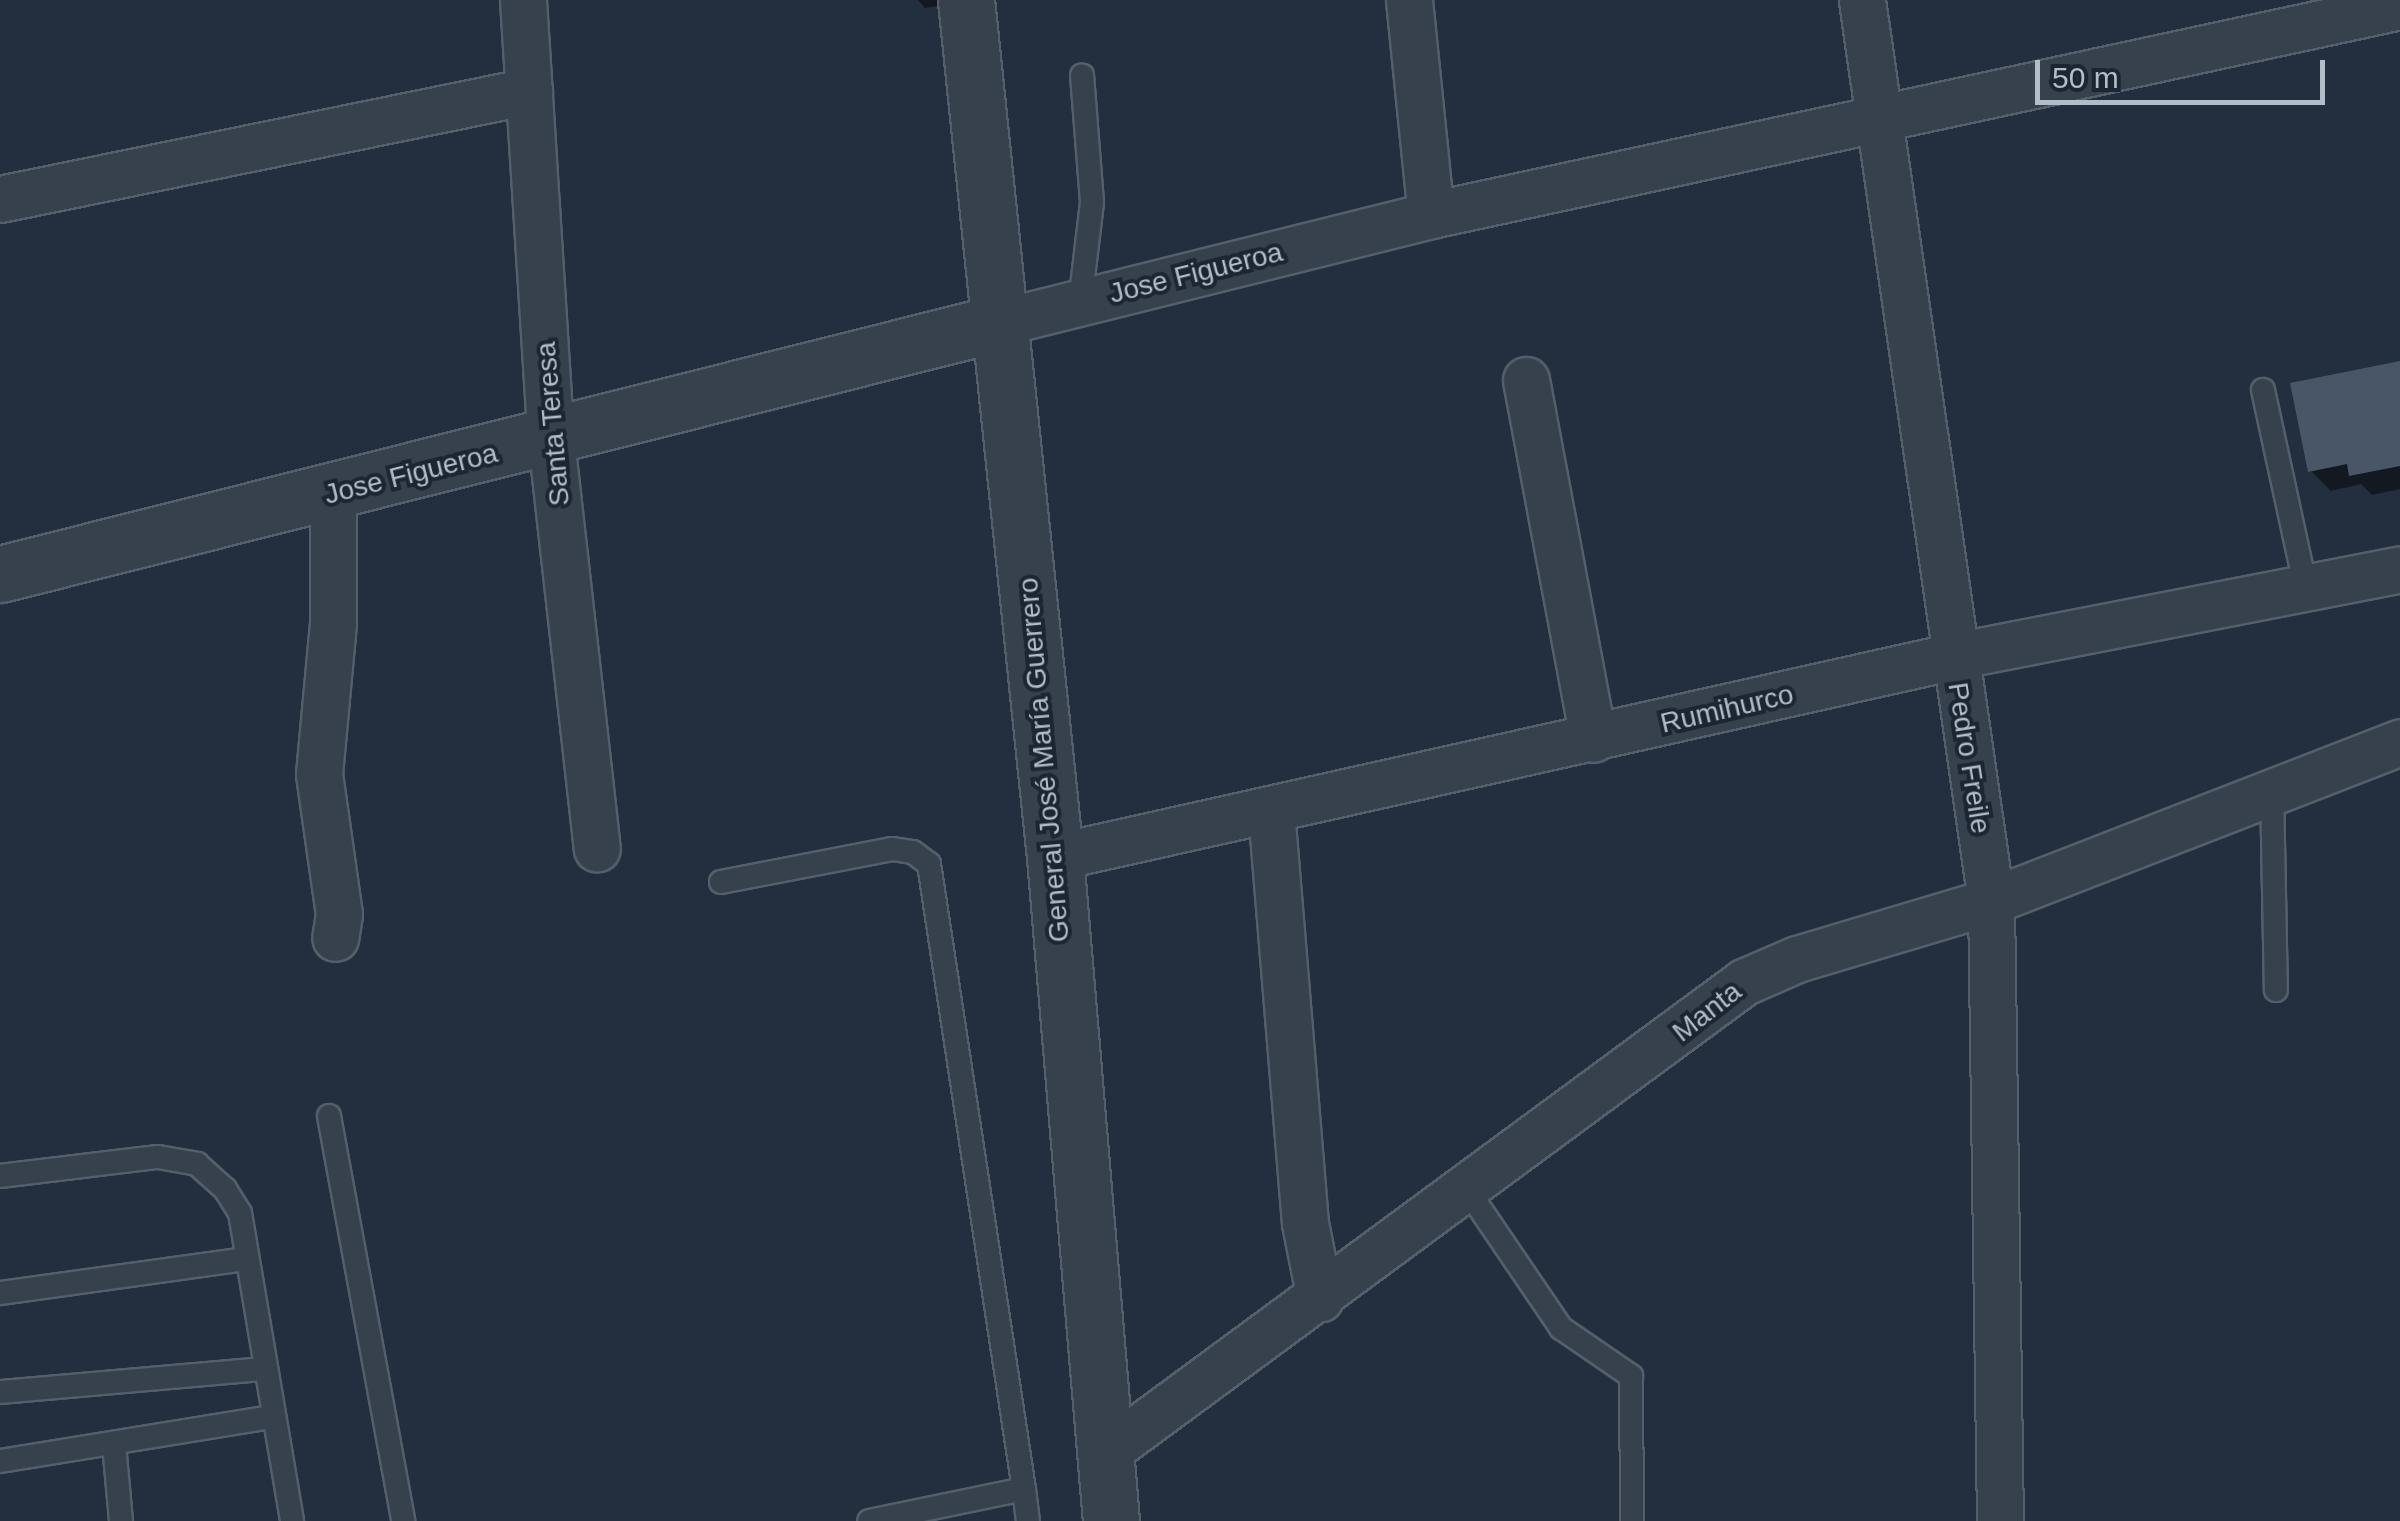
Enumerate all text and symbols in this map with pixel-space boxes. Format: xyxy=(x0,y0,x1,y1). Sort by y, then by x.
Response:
scale bar xyxy=(2040,40,2330,102)
text: 50 m xyxy=(2052,61,2119,94)
street label: Jose Figueroa xyxy=(1106,235,1286,311)
street label: Santa Teresa xyxy=(529,340,577,508)
street label: Jose Figueroa xyxy=(321,436,501,512)
street label: General José María Guerrero xyxy=(1011,576,1077,944)
street label: Rumihurco xyxy=(1657,677,1797,741)
street label: Pedro Freile xyxy=(1940,680,1998,836)
street label: Manta xyxy=(1666,975,1748,1049)

